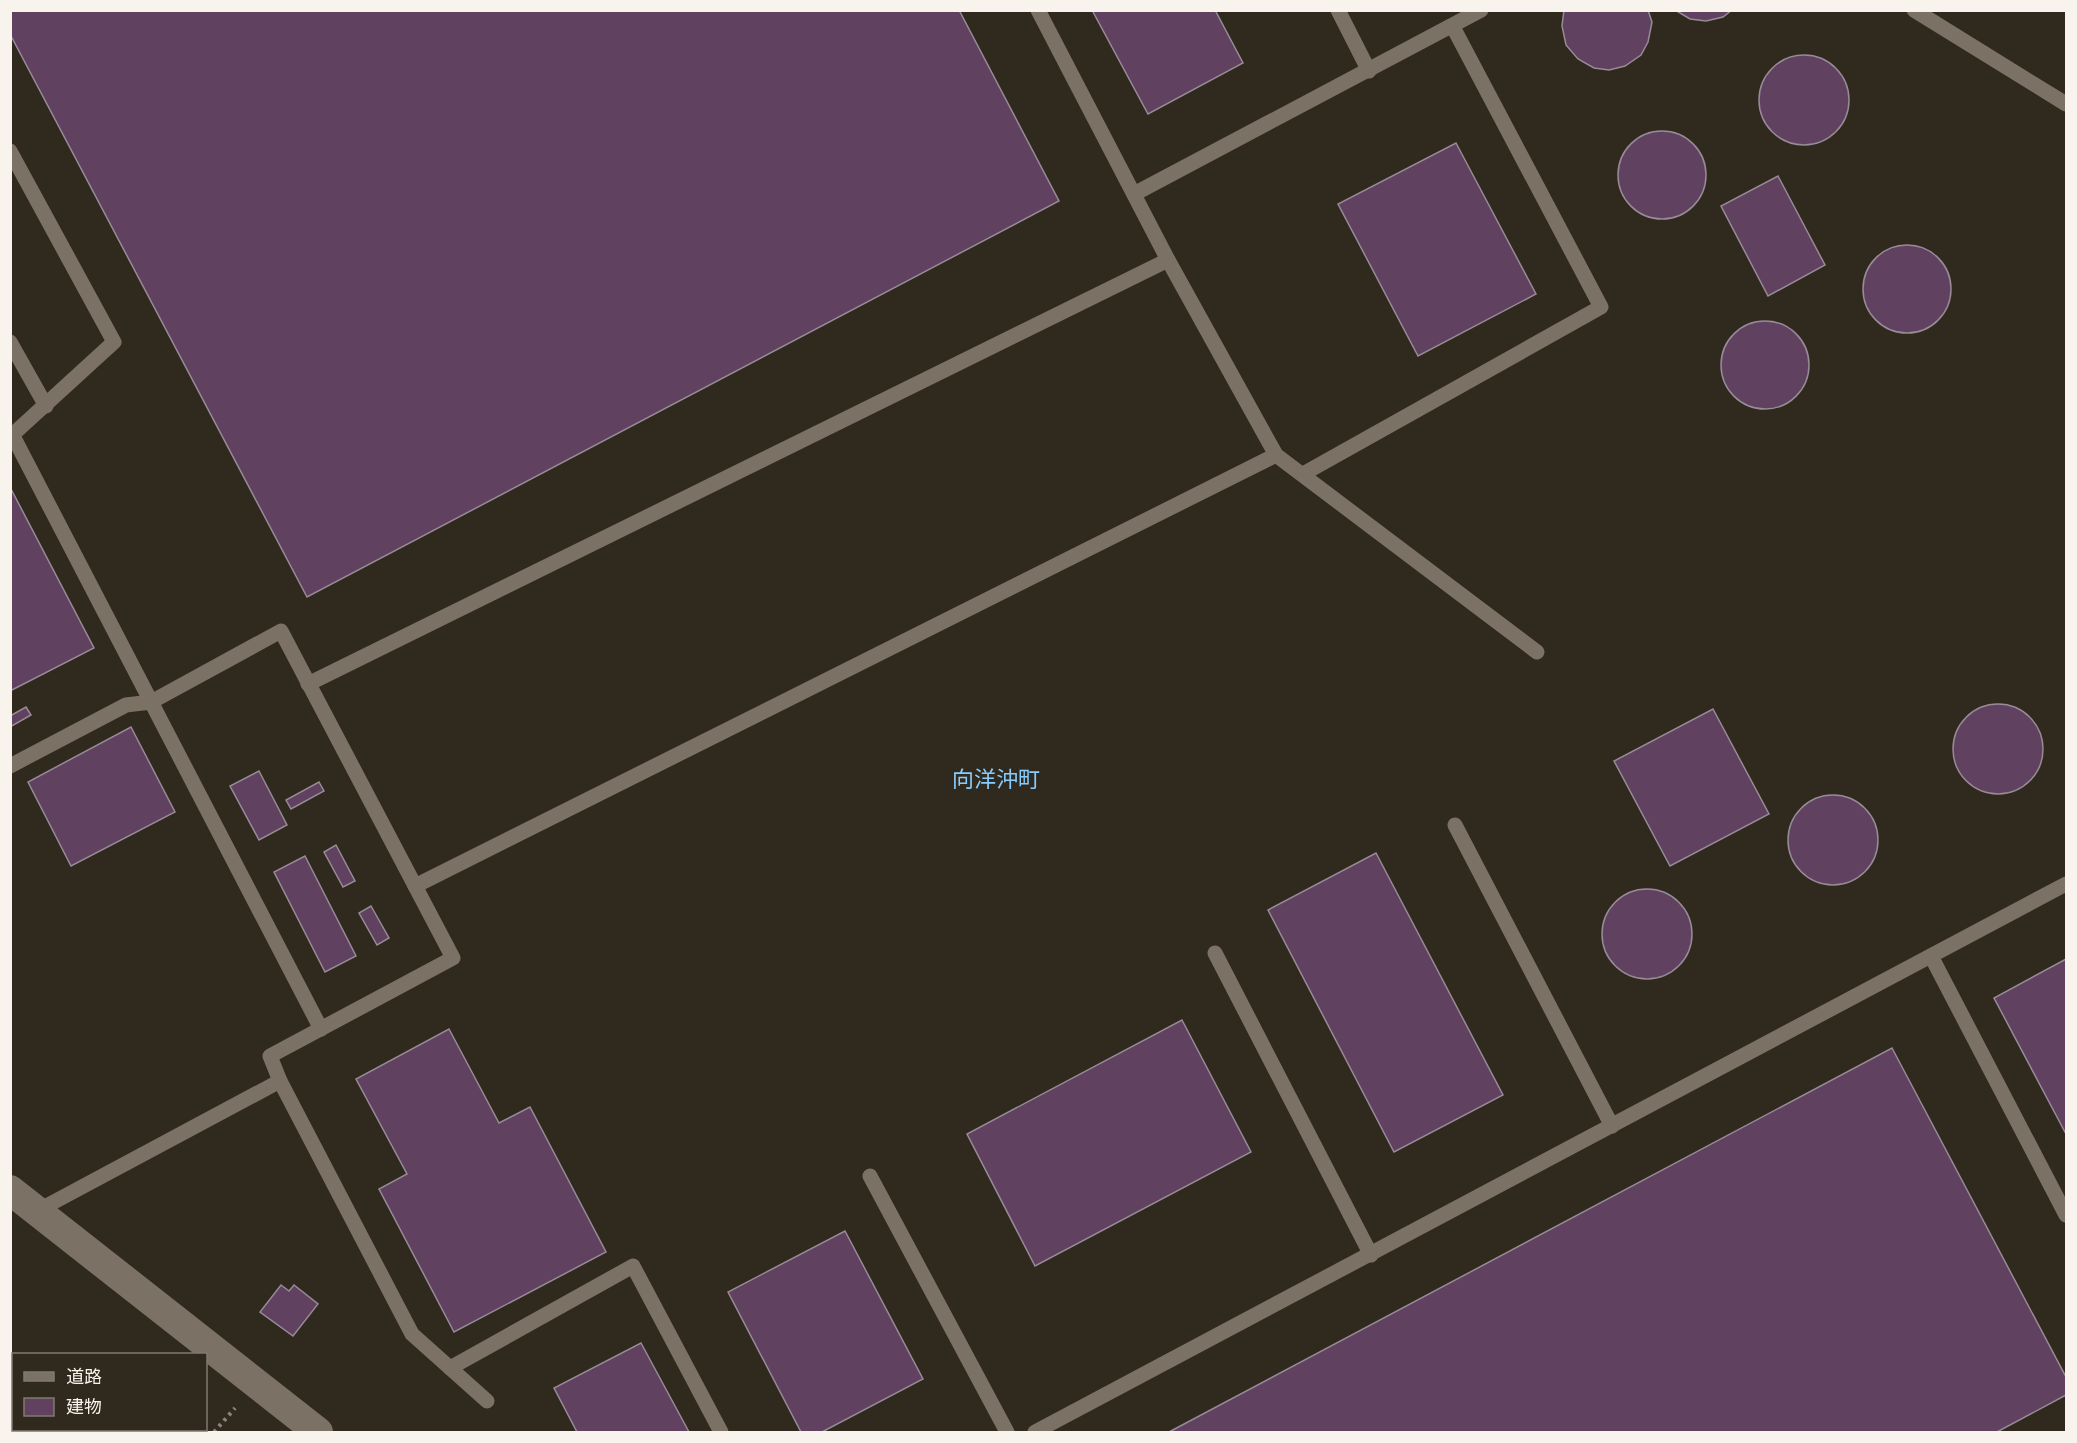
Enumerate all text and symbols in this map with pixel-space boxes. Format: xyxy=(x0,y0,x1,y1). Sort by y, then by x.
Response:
district label: 向洋沖町 xyxy=(952,764,1040,796)
legend xyxy=(12,1353,207,1431)
text: 道路 xyxy=(66,1365,102,1390)
text: 建物 xyxy=(66,1395,102,1420)

